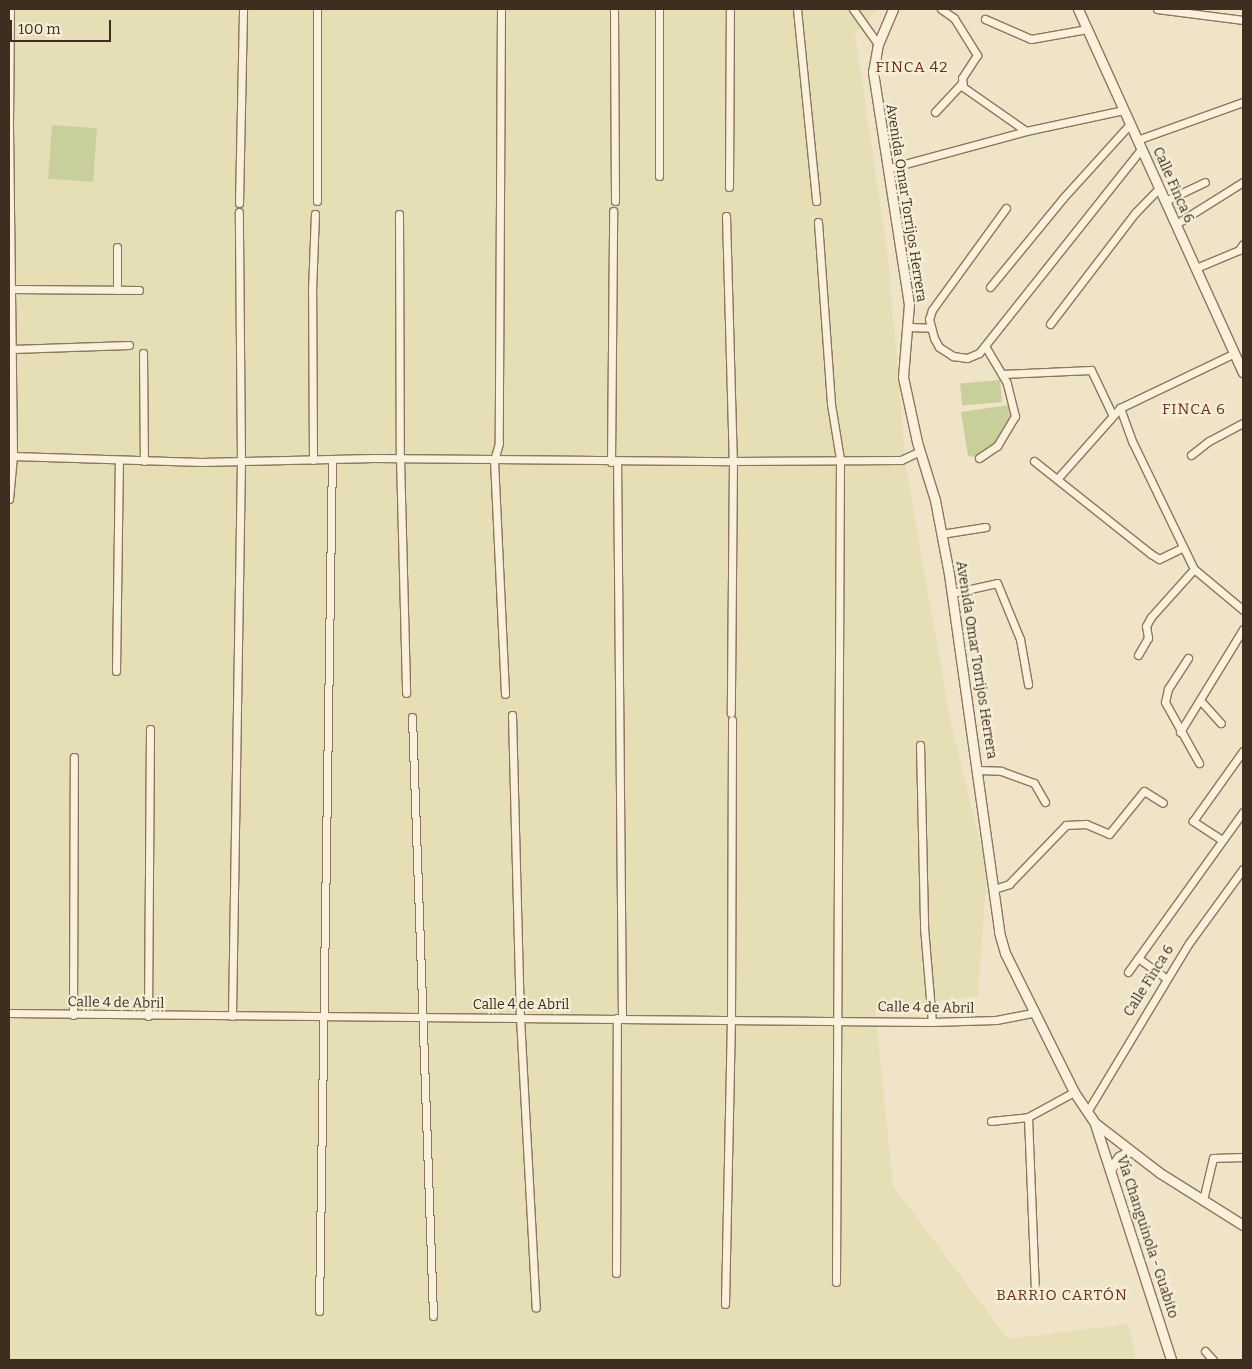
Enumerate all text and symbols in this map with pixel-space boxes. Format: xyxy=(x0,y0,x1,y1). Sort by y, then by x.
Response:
scale bar xyxy=(12,10,114,42)
text: 100 m xyxy=(18,20,61,38)
district label: FINCA 42 xyxy=(875,59,949,77)
street label: Avenida Omar Torrijos Herrera xyxy=(882,103,930,303)
street label: Calle Finca 6 xyxy=(1149,144,1197,226)
district label: FINCA 6 xyxy=(1161,401,1227,419)
street label: Avenida Omar Torrijos Herrera xyxy=(952,560,1000,760)
street label: Calle Finca 6 xyxy=(1120,942,1178,1020)
street label: Calle 4 de Abril xyxy=(68,994,164,1012)
street label: Calle 4 de Abril xyxy=(473,997,569,1013)
street label: Calle 4 de Abril xyxy=(878,999,974,1017)
street label: Vía Changuinola - Guabito xyxy=(1113,1153,1181,1321)
district label: BARRIO CARTÓN xyxy=(995,1287,1129,1305)

